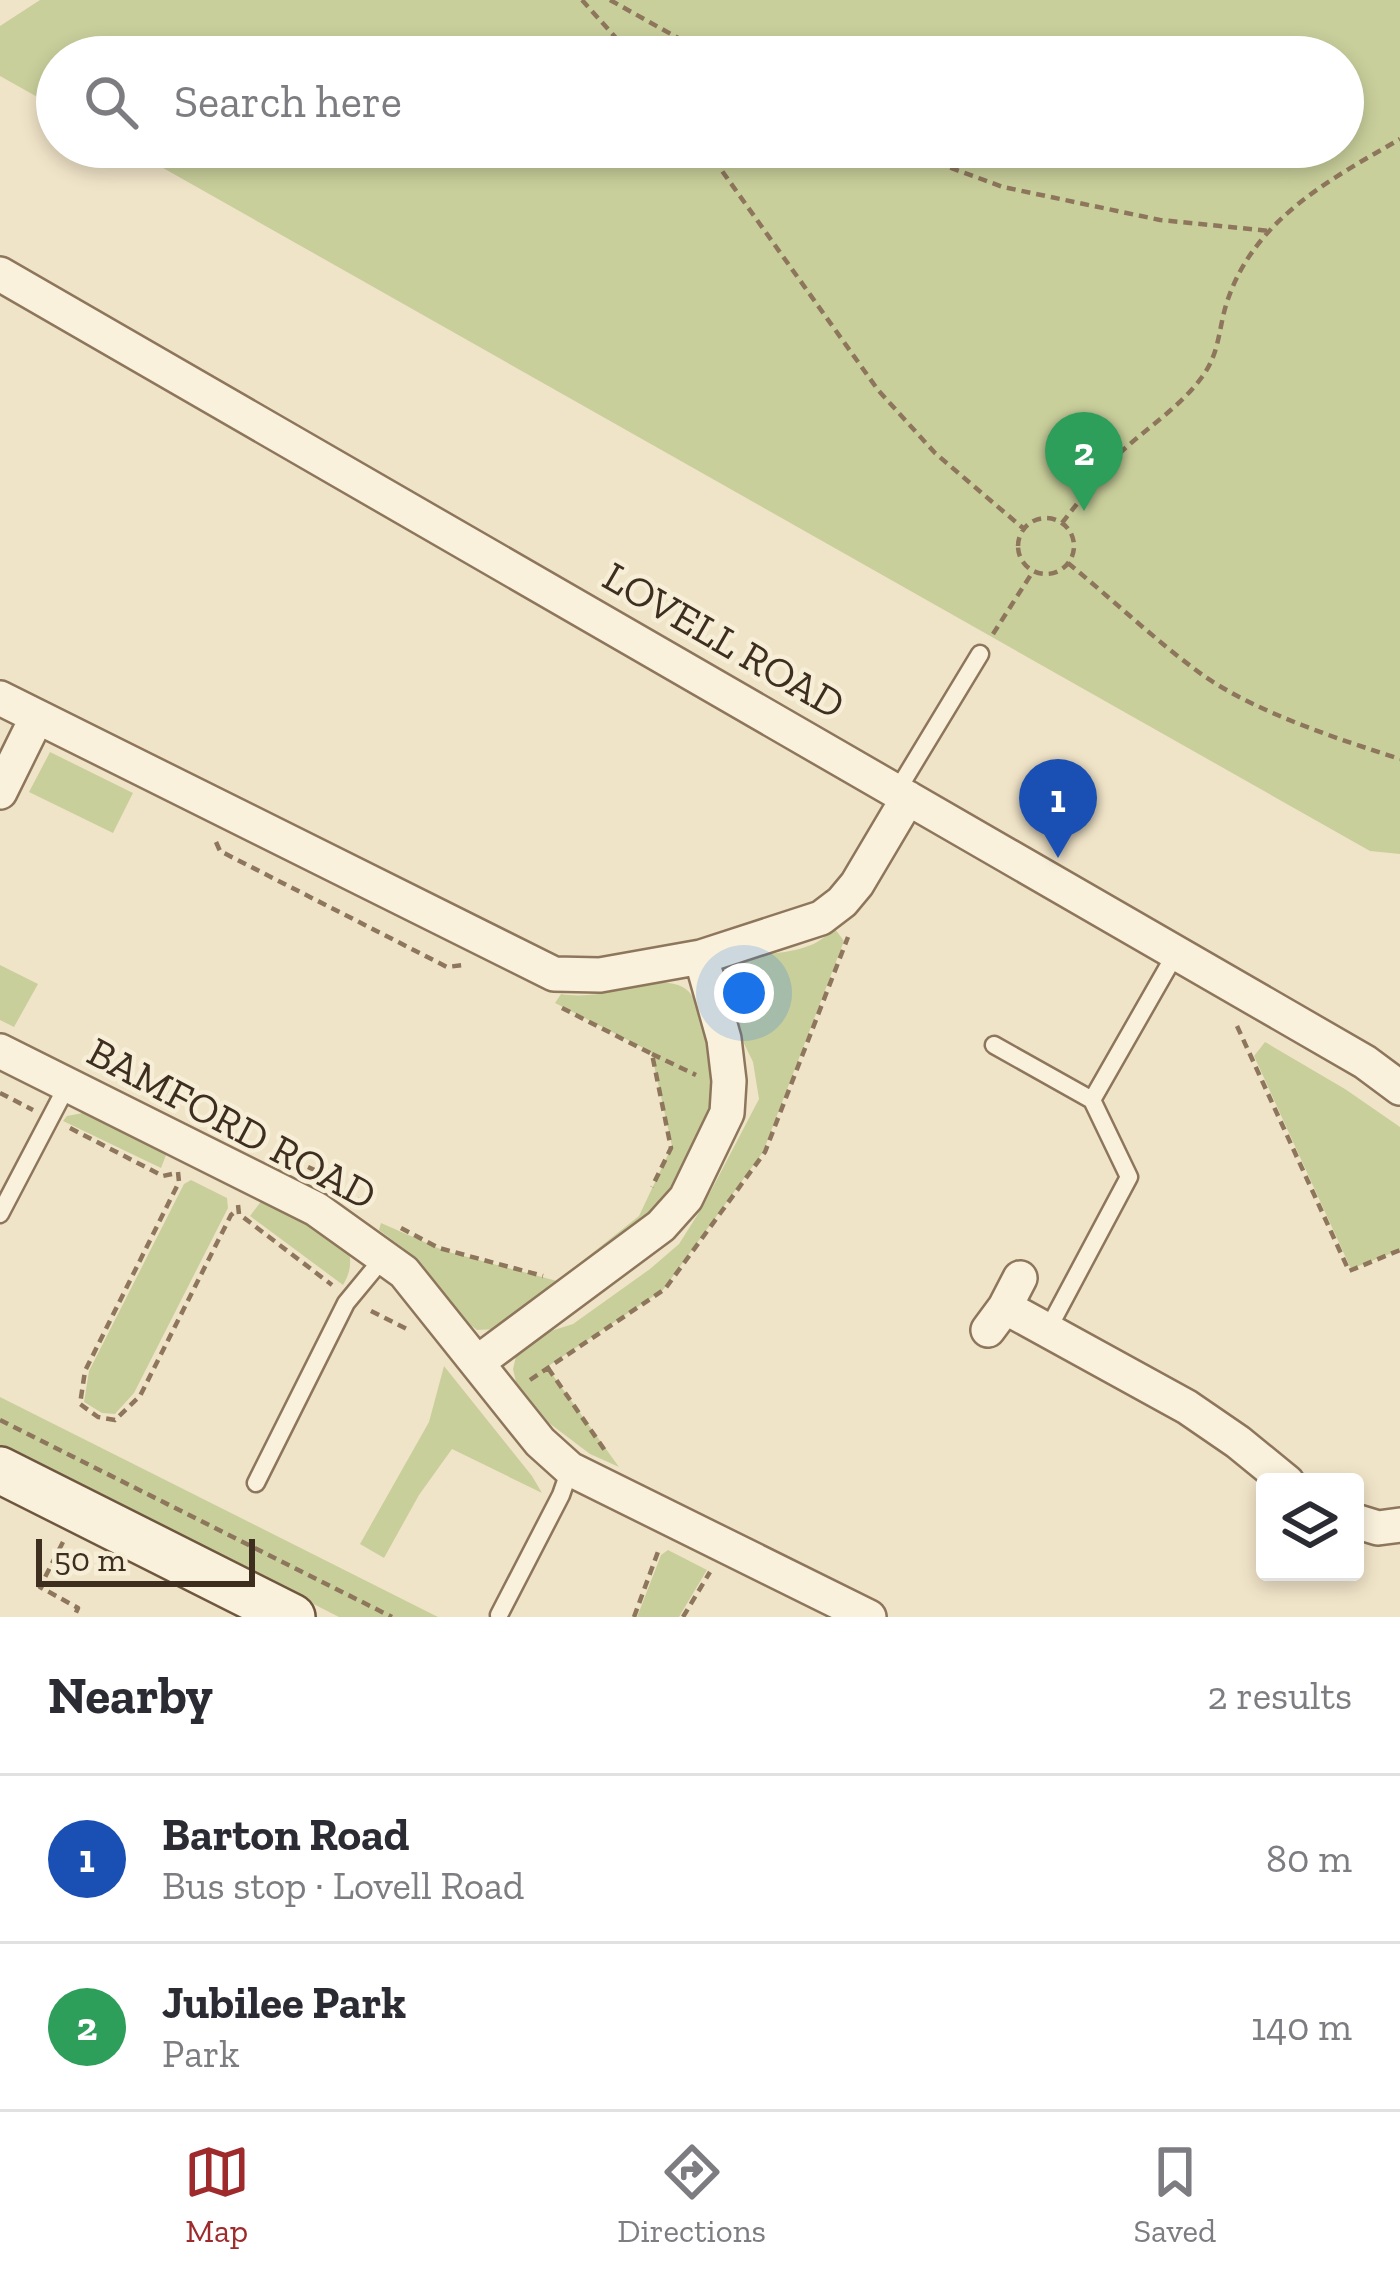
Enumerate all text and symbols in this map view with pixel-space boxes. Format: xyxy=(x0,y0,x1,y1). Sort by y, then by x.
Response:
search box xyxy=(36,36,1364,168)
icon: search xyxy=(78,69,144,135)
text: Search here xyxy=(174,75,402,129)
pin: 2 xyxy=(1045,412,1123,511)
street label: LOVELL ROAD xyxy=(594,550,854,730)
pin: 1 xyxy=(1019,759,1097,858)
your location xyxy=(714,963,774,1023)
street label: BAMFORD ROAD xyxy=(79,1026,385,1220)
map controls xyxy=(1256,1473,1364,1581)
button: layers xyxy=(1256,1473,1364,1581)
scale bar xyxy=(36,1533,255,1586)
text: 50 m xyxy=(54,1540,126,1579)
text: Nearby xyxy=(48,1665,213,1726)
text: 2 results xyxy=(1207,1672,1352,1719)
text: Barton Road xyxy=(162,1808,410,1862)
text: 1 xyxy=(79,1835,95,1882)
text: 80 m xyxy=(1266,1835,1352,1882)
text: Bus stop · Lovell Road xyxy=(162,1862,524,1909)
text: Jubilee Park xyxy=(162,1976,406,2030)
text: 2 xyxy=(77,2003,97,2050)
text: 140 m xyxy=(1251,2003,1352,2050)
text: Park xyxy=(162,2030,239,2077)
tab: Map xyxy=(184,2139,250,2250)
tab: Directions xyxy=(617,2139,766,2250)
tab: Saved xyxy=(1134,2139,1216,2250)

